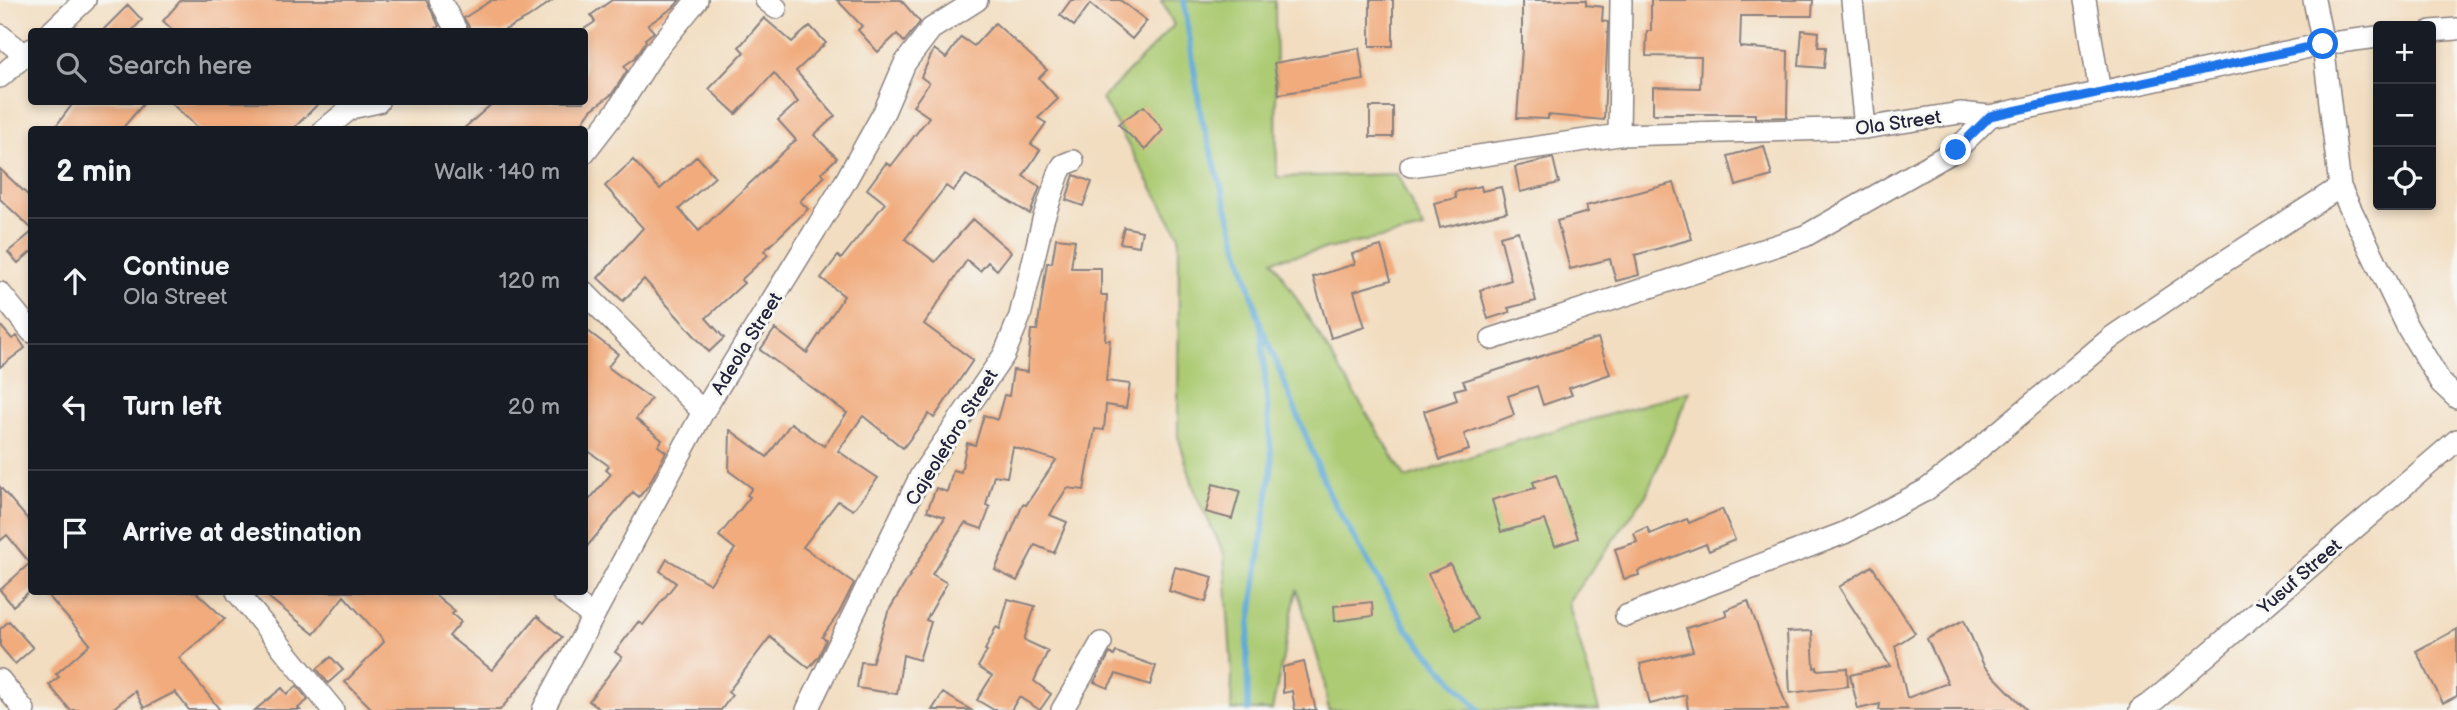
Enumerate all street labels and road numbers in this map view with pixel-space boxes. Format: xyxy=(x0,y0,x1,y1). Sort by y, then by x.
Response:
street label: Ola Street xyxy=(1854,106,1943,141)
street label: Adeola Street xyxy=(707,288,788,399)
street label: Cajeoleforo Street xyxy=(901,365,1004,510)
street label: Yusuf Street xyxy=(2253,534,2347,620)

